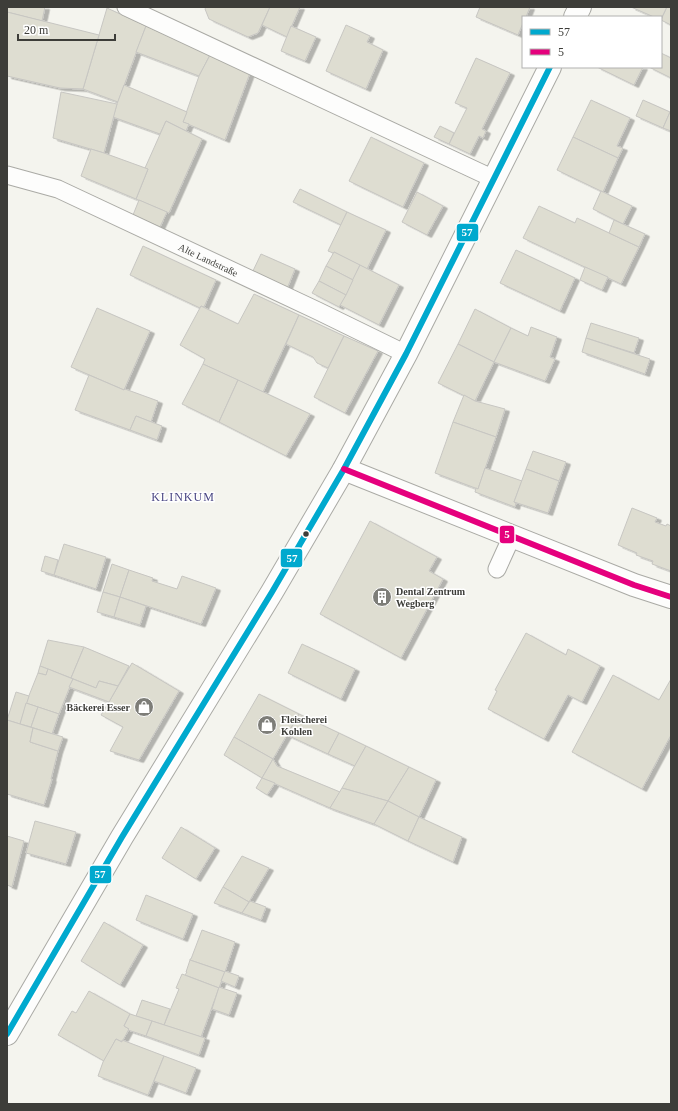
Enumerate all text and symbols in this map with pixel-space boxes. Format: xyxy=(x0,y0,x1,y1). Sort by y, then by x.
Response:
scale bar xyxy=(18,16,115,42)
legend xyxy=(522,16,662,68)
text: 20 m xyxy=(24,23,49,37)
text: 57 xyxy=(558,25,570,39)
text: 5 xyxy=(558,45,564,59)
line badge: 57 xyxy=(456,223,479,242)
text: 57 xyxy=(462,226,473,238)
street label: Alte Landstraße xyxy=(177,241,240,278)
district label: KLINKUM xyxy=(151,490,215,504)
line badge: 5 xyxy=(499,525,515,544)
text: 5 xyxy=(504,528,510,540)
unlabelled marker xyxy=(301,529,311,539)
line badge: 57 xyxy=(280,548,303,568)
text: 57 xyxy=(287,552,298,564)
building icon: Dental Zentrum Wegberg xyxy=(371,586,393,608)
place label: Dental Zentrum Wegberg xyxy=(396,586,466,609)
shop icon: Bäckerei Esser xyxy=(133,696,155,718)
place label: Bäckerei Esser xyxy=(67,702,131,713)
shop icon: Fleischerei Kohlen xyxy=(256,714,278,736)
place label: Fleischerei Kohlen xyxy=(281,714,327,737)
line badge: 57 xyxy=(89,865,112,884)
text: 57 xyxy=(95,868,106,880)

